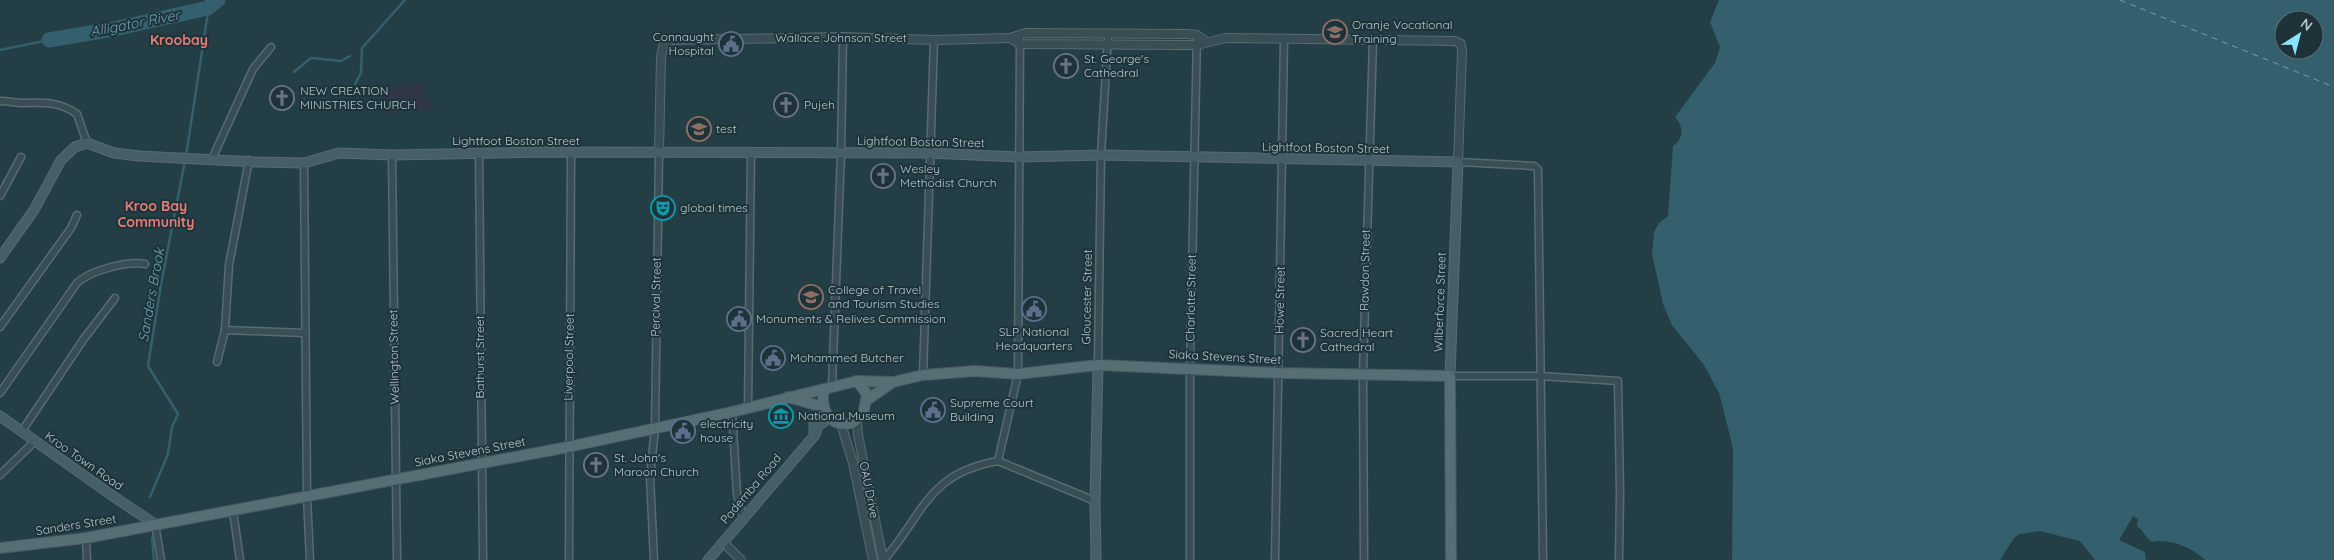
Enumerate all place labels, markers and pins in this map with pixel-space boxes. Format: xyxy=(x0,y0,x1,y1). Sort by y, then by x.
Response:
place label: Oranje Vocational Training xyxy=(1352,17,1452,46)
school or university icon: Oranje Vocational Training xyxy=(1322,19,1348,45)
place label: Connaught Hospital xyxy=(653,29,714,58)
public building icon: Connaught Hospital xyxy=(718,31,744,57)
place label: St. George's Cathedral xyxy=(1084,51,1149,80)
church icon: St. George's Cathedral xyxy=(1053,53,1079,79)
place label: NEW CREATION MINISTRIES CHURCH xyxy=(300,83,416,112)
church icon: NEW CREATION MINISTRIES CHURCH xyxy=(269,85,295,111)
church icon: Pujeh xyxy=(773,92,799,118)
place label: Pujeh xyxy=(804,97,835,112)
school or university icon: test xyxy=(686,116,712,142)
place label: test xyxy=(716,121,736,136)
place label: Wesley Methodist Church xyxy=(900,161,997,190)
church icon: Wesley Methodist Church xyxy=(870,163,896,189)
theatre icon: global times xyxy=(650,195,676,221)
place label: global times xyxy=(680,200,748,215)
place label: College of Travel and Tourism Studies xyxy=(828,282,940,311)
school or university icon: College of Travel and Tourism Studies xyxy=(798,284,824,310)
public building icon: SLP National Headquarters xyxy=(1021,296,1047,322)
public building icon: Monuments & Relives Commission xyxy=(726,306,752,332)
place label: Monuments & Relives Commission xyxy=(756,311,946,326)
place label: SLP National Headquarters xyxy=(995,324,1073,353)
place label: Sacred Heart Cathedral xyxy=(1320,325,1393,354)
church icon: Sacred Heart Cathedral xyxy=(1290,327,1316,353)
public building icon: Mohammed Butcher xyxy=(760,345,786,371)
place label: Mohammed Butcher xyxy=(790,350,904,365)
place label: Supreme Court Building xyxy=(950,395,1034,424)
public building icon: Supreme Court Building xyxy=(920,397,946,423)
museum icon: National Museum xyxy=(768,403,794,429)
place label: National Museum xyxy=(798,408,895,423)
place label: electricity house xyxy=(700,416,753,445)
public building icon: electricity house xyxy=(670,418,696,444)
place label: St. John's Maroon Church xyxy=(614,450,699,479)
church icon: St. John's Maroon Church xyxy=(583,452,609,478)

